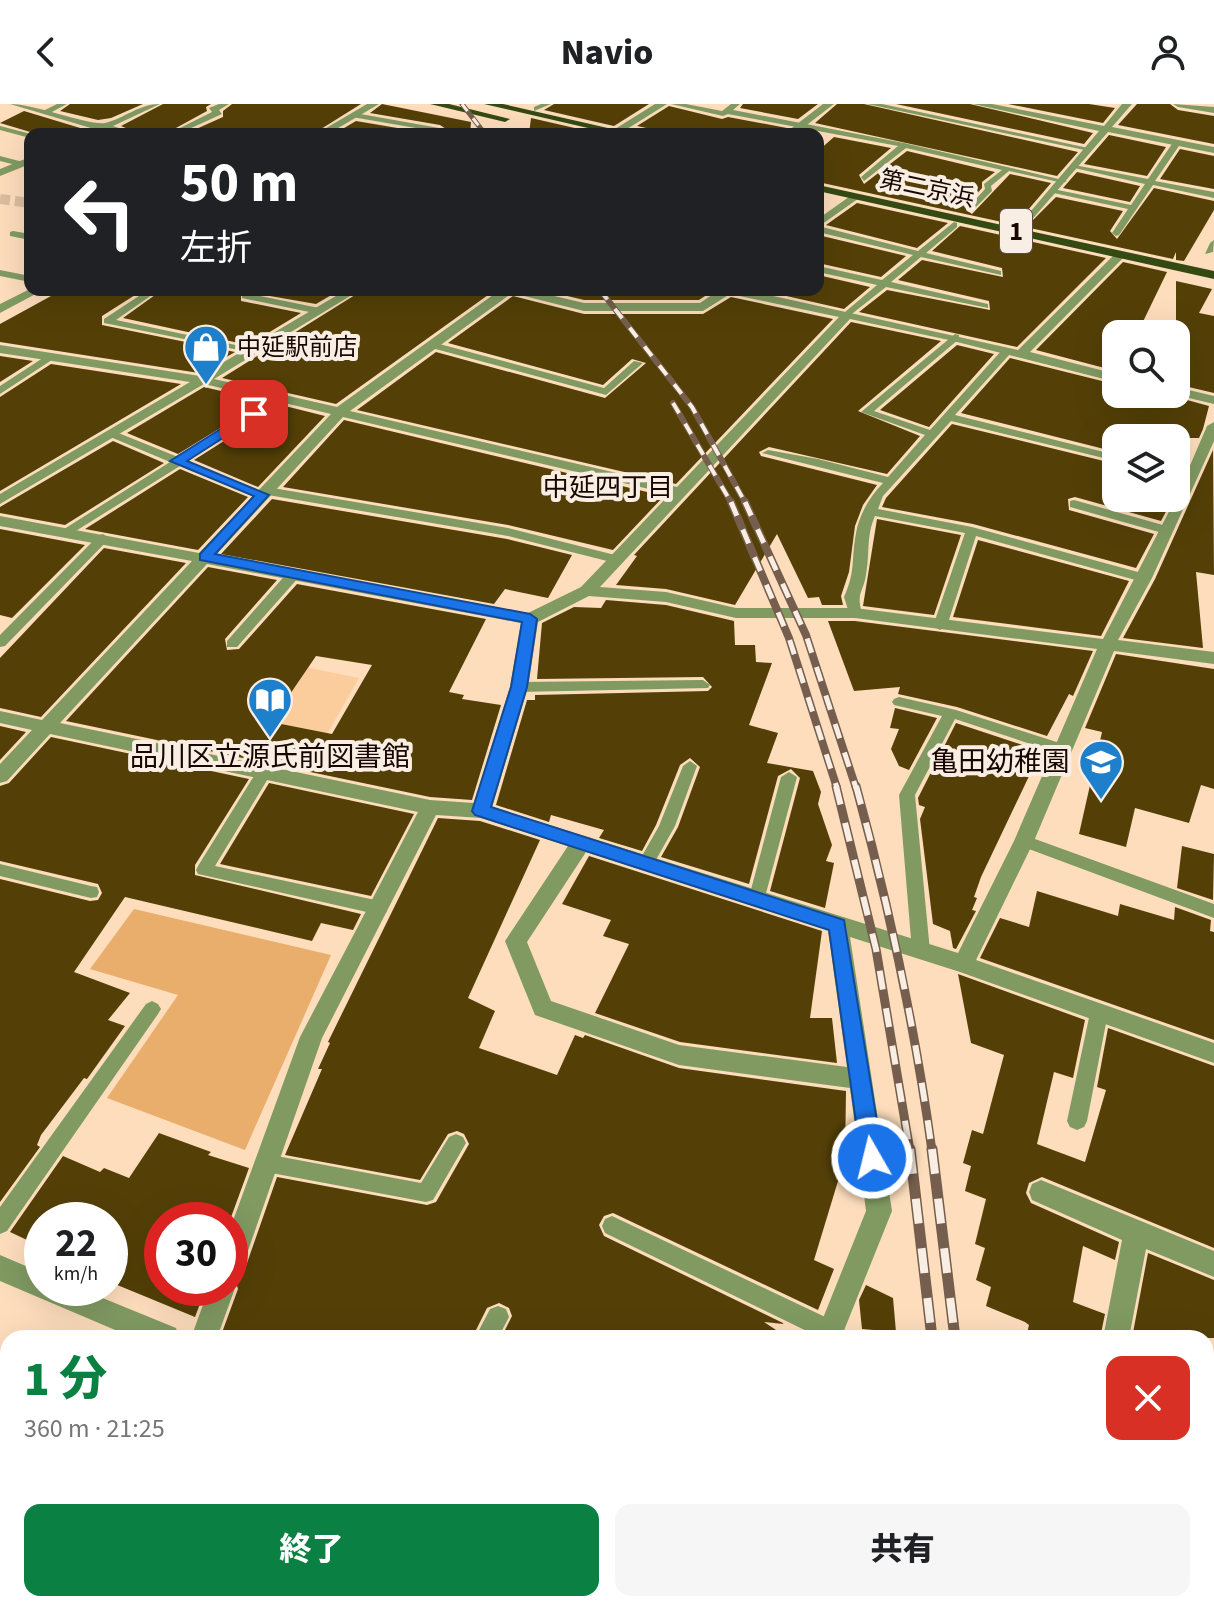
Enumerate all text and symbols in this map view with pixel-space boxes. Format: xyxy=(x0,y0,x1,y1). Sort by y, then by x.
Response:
text: Navio xyxy=(561,27,653,78)
icon: back xyxy=(24,30,68,74)
icon: person xyxy=(1146,30,1190,74)
text: 50 m xyxy=(180,144,298,223)
icon: left xyxy=(48,160,152,264)
street label: 第二京浜 xyxy=(876,162,978,216)
road number: 1 xyxy=(1000,209,1032,253)
text: 左折 xyxy=(180,223,252,274)
map controls xyxy=(1102,320,1190,512)
button: search xyxy=(1102,320,1190,408)
shop icon: 中延駅前店 xyxy=(182,323,230,386)
place label: 中延駅前店 xyxy=(237,330,357,365)
pin xyxy=(220,380,288,448)
icon: arrive xyxy=(232,392,276,436)
button: layers xyxy=(1102,424,1190,512)
district label: 中延四丁目 xyxy=(543,469,673,506)
library icon: 品川区立源氏前図書館 xyxy=(246,676,294,739)
place label: 品川区立源氏前図書館 xyxy=(130,737,410,777)
school or university icon: 亀田幼稚園 xyxy=(1077,738,1125,801)
place label: 亀田幼稚園 xyxy=(930,742,1070,782)
position arrow xyxy=(830,1116,914,1200)
speed limit sign: 30 xyxy=(144,1202,248,1306)
text: 22 xyxy=(55,1215,97,1272)
text: km/h xyxy=(54,1260,98,1288)
text: 1 分 xyxy=(24,1346,107,1414)
button: close xyxy=(1106,1356,1190,1440)
text: 360 m · 21:25 xyxy=(24,1410,165,1447)
button: 終了 xyxy=(24,1504,599,1596)
button: 共有 xyxy=(615,1504,1190,1596)

